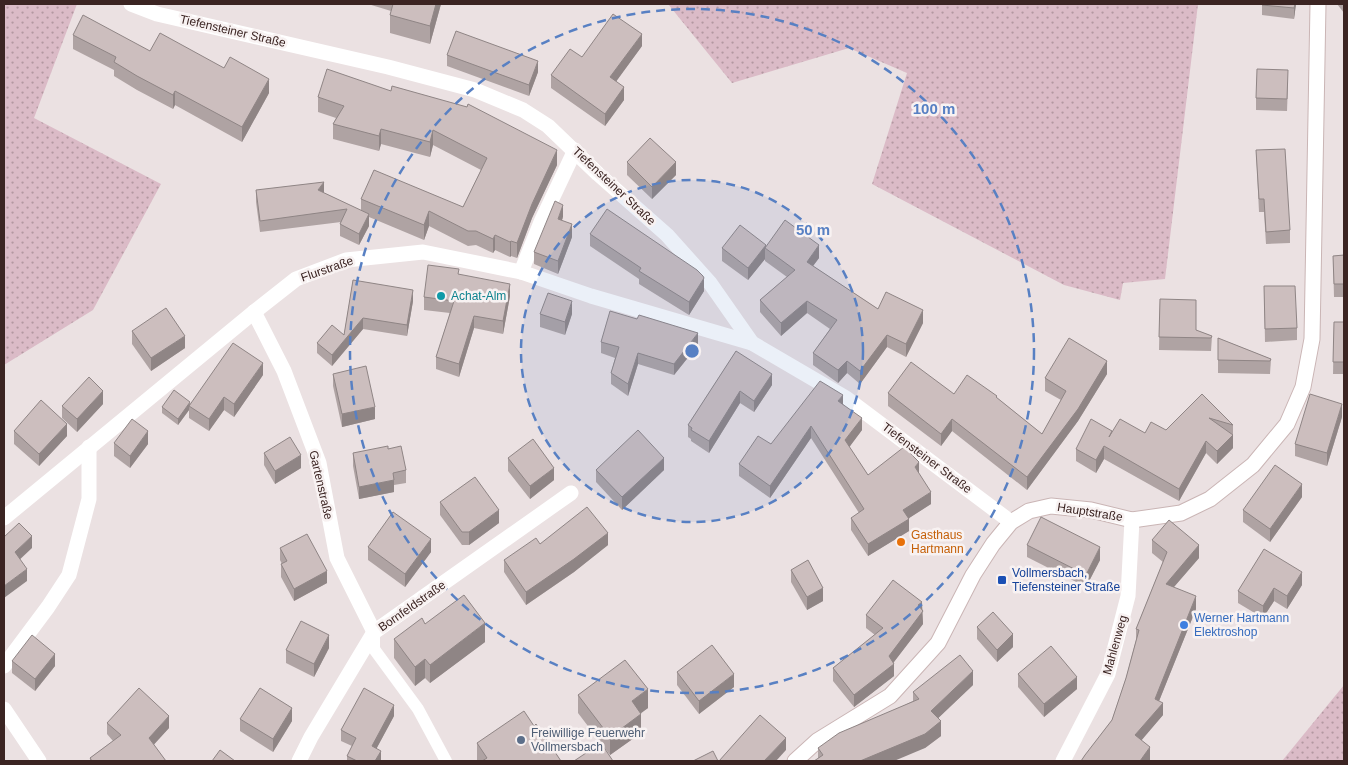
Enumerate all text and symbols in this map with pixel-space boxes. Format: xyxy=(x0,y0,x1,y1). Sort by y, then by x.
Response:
street label: Tiefensteiner Straße xyxy=(179,12,288,50)
text: 100 m xyxy=(913,100,955,117)
street label: Tiefensteiner Straße xyxy=(570,144,659,228)
text: 50 m xyxy=(796,221,830,238)
street label: Flurstraße xyxy=(299,253,355,285)
place label: Achat-Alm xyxy=(451,289,506,303)
marker: Achat-Alm xyxy=(435,290,447,302)
centre of rings xyxy=(683,342,701,360)
street label: Tiefensteiner Straße xyxy=(880,420,975,496)
street label: Gartenstraße xyxy=(306,449,336,521)
street label: Hauptstraße xyxy=(1056,500,1124,524)
place label: Gasthaus Hartmann xyxy=(911,528,964,556)
marker: Gasthaus Hartmann xyxy=(895,536,907,548)
place label: Vollmersbach, Tiefensteiner Straße xyxy=(1012,566,1121,594)
marker: Vollmersbach, Tiefensteiner Straße xyxy=(996,574,1008,586)
street label: Bornfeldstraße xyxy=(376,578,449,634)
place label: Werner Hartmann Elektroshop xyxy=(1194,611,1289,639)
street label: Mahlenweg xyxy=(1100,614,1130,676)
marker: Werner Hartmann Elektroshop xyxy=(1178,619,1190,631)
place label: Freiwillige Feuerwehr Vollmersbach xyxy=(531,726,645,754)
marker: Freiwillige Feuerwehr Vollmersbach xyxy=(515,734,527,746)

